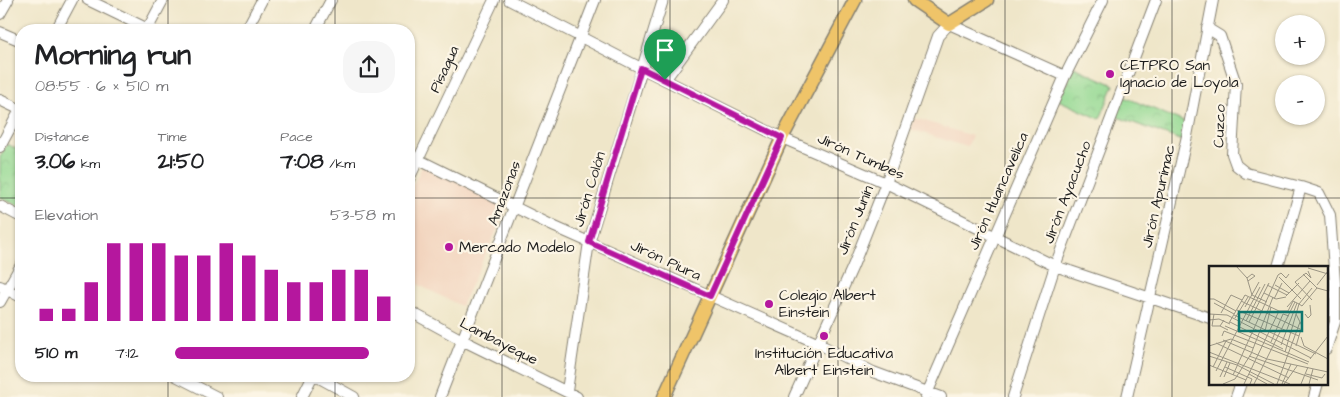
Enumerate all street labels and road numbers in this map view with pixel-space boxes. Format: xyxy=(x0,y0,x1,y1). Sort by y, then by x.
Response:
street label: Pisagua xyxy=(424,42,466,97)
street label: Cuzco xyxy=(1208,103,1231,148)
street label: Jirón Tumbes xyxy=(814,128,908,185)
street label: Jirón Huancavelica xyxy=(963,129,1034,253)
street label: Jirón Ayacucho xyxy=(1038,137,1098,247)
street label: Jirón Apurímac xyxy=(1136,142,1181,250)
street label: Jirón Colón xyxy=(568,148,611,229)
street label: Amazonas xyxy=(483,158,527,228)
street label: Jirón Junín xyxy=(832,182,879,258)
street label: Jirón Piura xyxy=(627,235,705,286)
street label: Lambayeque xyxy=(455,313,542,371)

